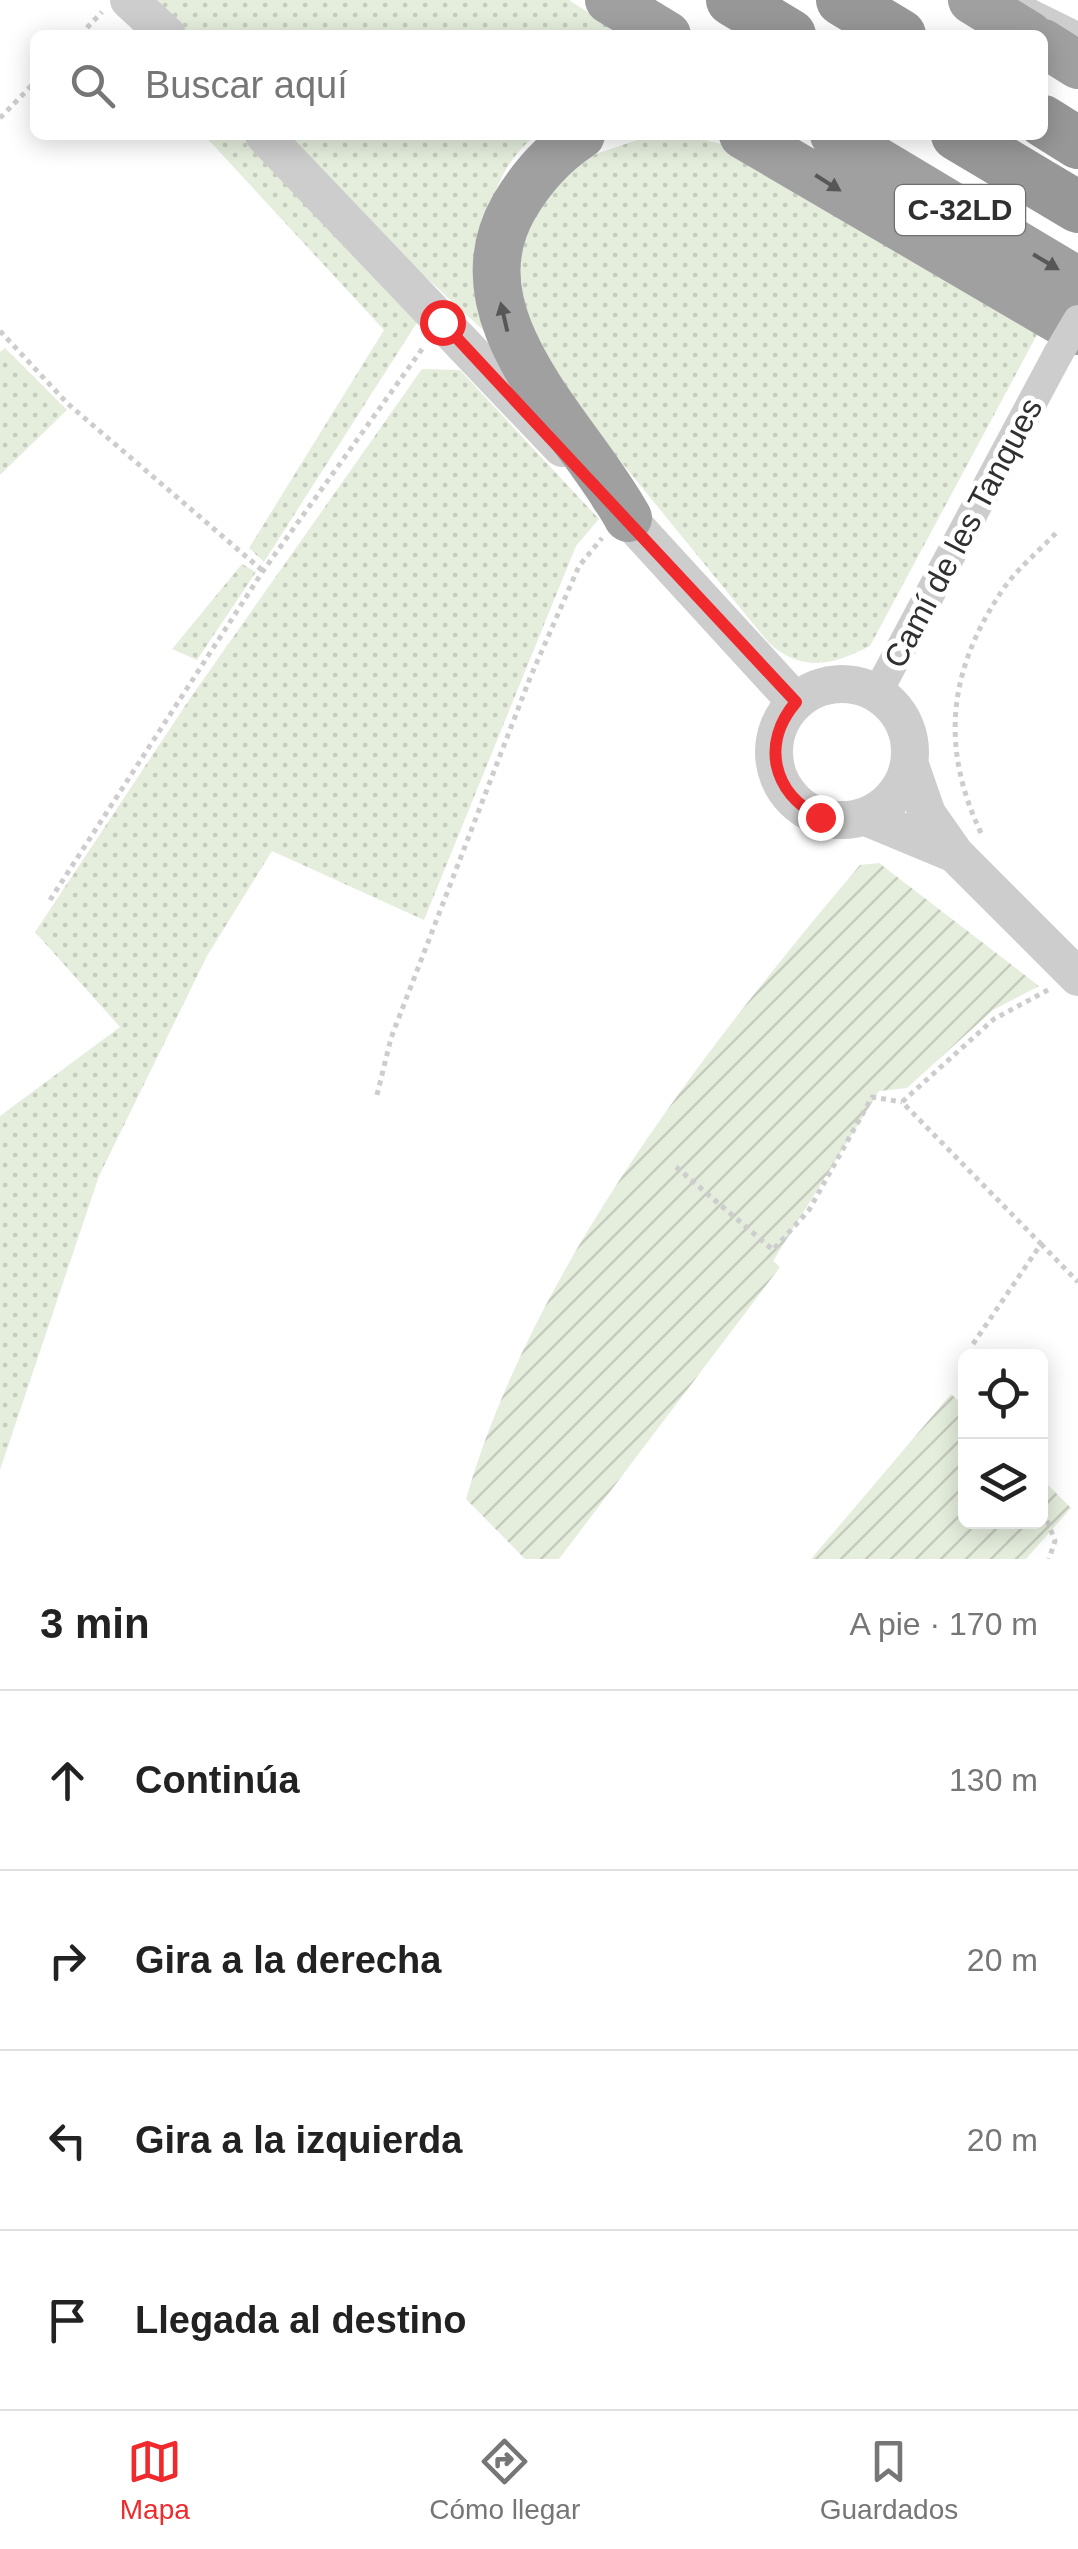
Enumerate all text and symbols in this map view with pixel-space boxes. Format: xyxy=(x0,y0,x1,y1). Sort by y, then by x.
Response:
search box xyxy=(30,30,1048,140)
icon: search xyxy=(65,58,120,113)
text: Buscar aquí xyxy=(145,64,348,106)
one-way arrow xyxy=(814,174,842,191)
road number: C-32LD xyxy=(895,185,1025,235)
one-way arrow xyxy=(1032,253,1060,270)
route start xyxy=(420,300,466,346)
one-way arrow xyxy=(496,301,511,332)
street label: Camí de les Tanques xyxy=(877,392,1049,674)
route end xyxy=(798,795,844,841)
map controls xyxy=(958,1349,1048,1529)
button: locate xyxy=(958,1349,1048,1439)
button: layers xyxy=(958,1439,1048,1529)
text: 3 min xyxy=(40,1600,150,1647)
text: A pie · 170 m xyxy=(849,1606,1038,1642)
icon: ahead xyxy=(40,1753,95,1808)
text: Continúa xyxy=(135,1759,300,1801)
text: 130 m xyxy=(949,1762,1038,1798)
icon: right xyxy=(40,1933,95,1988)
text: Gira a la derecha xyxy=(135,1939,441,1981)
text: 20 m xyxy=(967,1942,1038,1978)
icon: left xyxy=(40,2113,95,2168)
text: Gira a la izquierda xyxy=(135,2119,462,2161)
text: 20 m xyxy=(967,2122,1038,2158)
icon: arrive xyxy=(40,2293,95,2348)
text: Llegada al destino xyxy=(135,2299,467,2341)
tab: Mapa xyxy=(120,2434,190,2526)
tab: Cómo llegar xyxy=(429,2434,580,2526)
tab: Guardados xyxy=(820,2434,958,2526)

